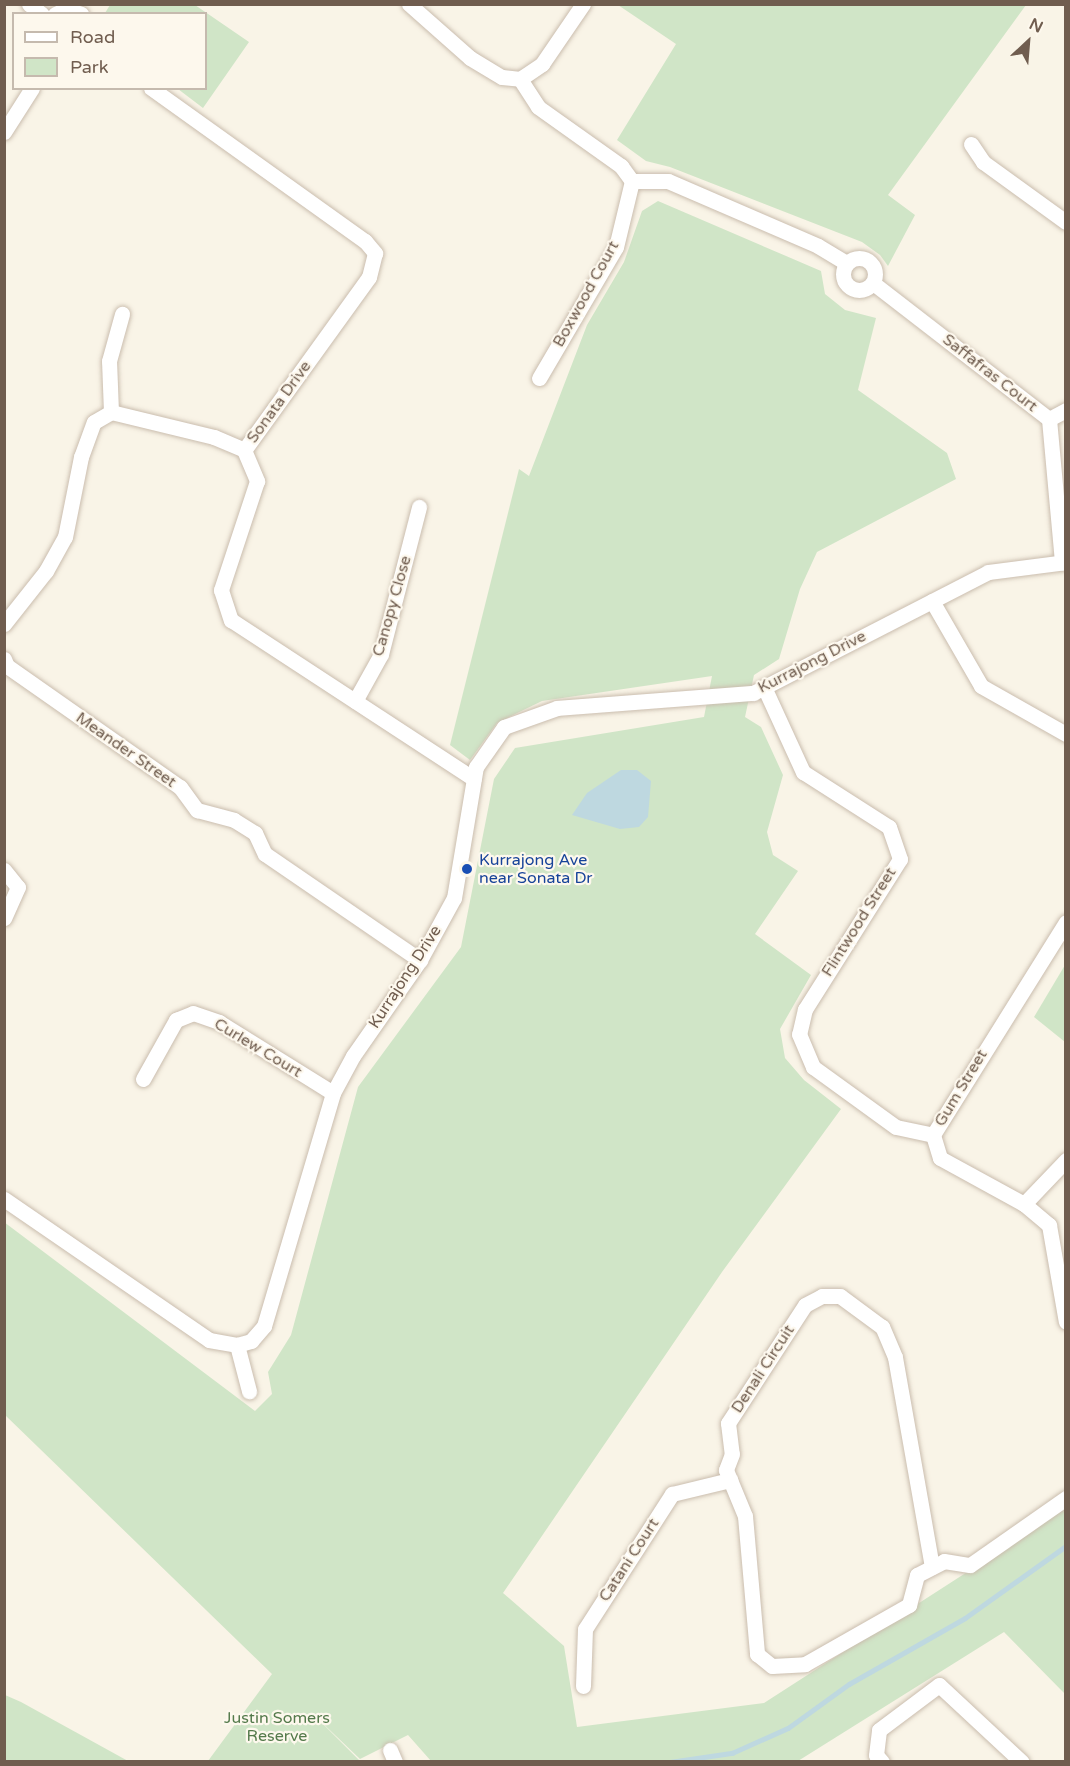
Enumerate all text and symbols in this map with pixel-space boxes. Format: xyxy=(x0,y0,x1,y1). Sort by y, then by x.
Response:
legend xyxy=(12,12,207,90)
north arrow xyxy=(998,12,1058,72)
text: N xyxy=(1026,14,1046,38)
text: Road xyxy=(70,26,115,48)
text: Park xyxy=(70,56,108,78)
street label: Boxwood Court xyxy=(549,238,623,350)
street label: Saffafras Court xyxy=(939,330,1041,416)
street label: Sonata Drive xyxy=(243,357,315,447)
street label: Canopy Close xyxy=(368,553,416,659)
street label: Kurrajong Drive xyxy=(755,626,869,698)
street label: Meander Street xyxy=(72,708,180,792)
place label: Kurrajong Ave near Sonata Dr xyxy=(479,850,592,888)
marker: Kurrajong Ave near Sonata Dr xyxy=(460,862,474,876)
street label: Flintwood Street xyxy=(818,864,900,980)
street label: Kurrajong Drive xyxy=(365,922,445,1032)
street label: Curlew Court xyxy=(211,1014,305,1082)
street label: Gum Street xyxy=(931,1046,991,1130)
street label: Denali Circuit xyxy=(727,1321,799,1417)
street label: Catani Court xyxy=(595,1515,663,1605)
park label: Justin Somers Reserve xyxy=(224,1708,330,1746)

